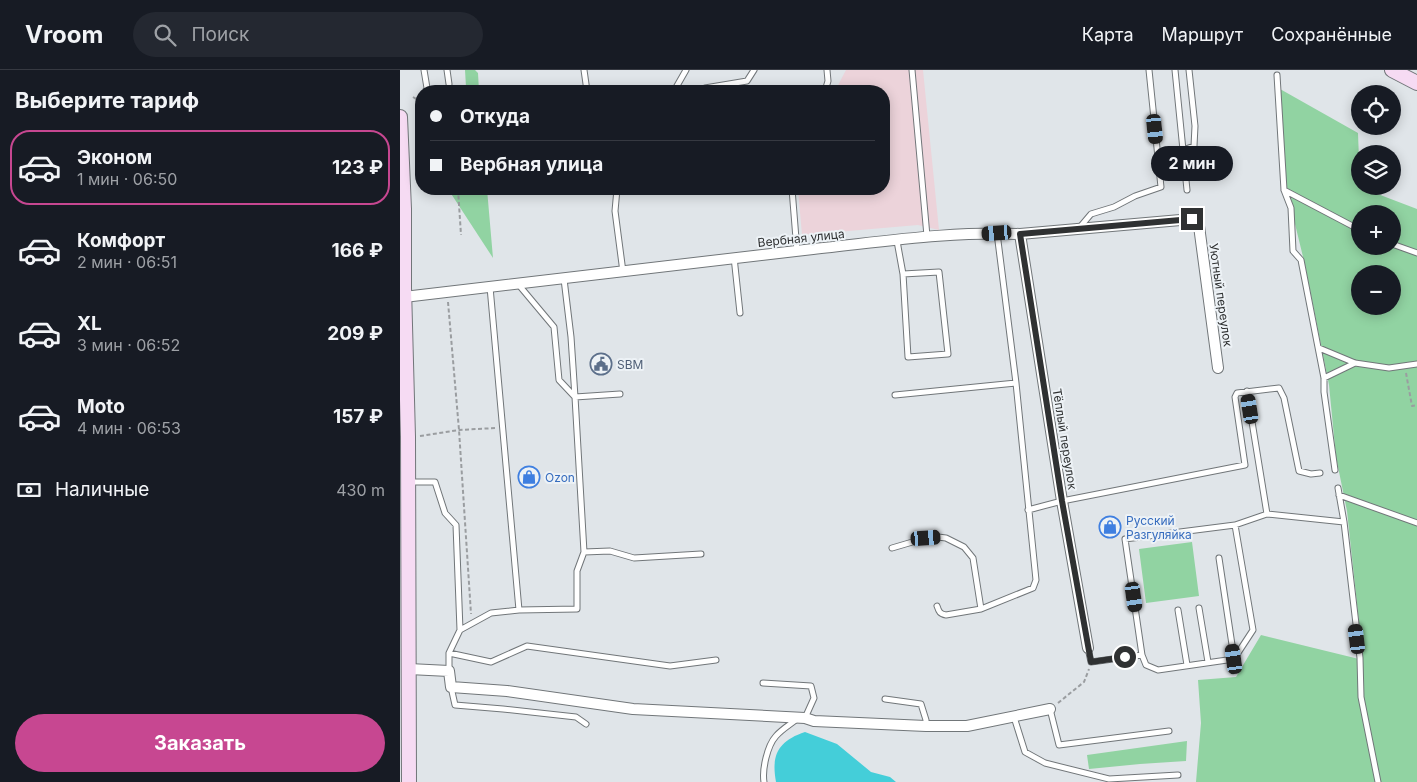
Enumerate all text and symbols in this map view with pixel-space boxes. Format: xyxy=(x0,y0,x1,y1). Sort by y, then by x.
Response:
search box xyxy=(133,12,483,57)
text: Vroom xyxy=(25,20,103,49)
icon: search xyxy=(151,21,179,49)
text: Поиск xyxy=(191,23,249,46)
text: Карта xyxy=(1082,24,1134,45)
text: Маршрут xyxy=(1162,24,1243,45)
text: Сохранённые xyxy=(1271,24,1392,45)
map controls xyxy=(1351,85,1401,315)
button: locate xyxy=(1351,85,1401,135)
text: Выберите тариф xyxy=(15,87,199,113)
text: Откуда xyxy=(460,105,530,128)
car xyxy=(1145,113,1164,145)
icon: car xyxy=(17,145,62,190)
button: layers xyxy=(1351,145,1401,195)
text: Эконом xyxy=(77,146,152,169)
callout: 2 мин xyxy=(1151,146,1233,182)
text: Вербная улица xyxy=(460,153,603,176)
text: 2 мин xyxy=(1169,153,1215,173)
text: 123 ₽ xyxy=(332,156,383,179)
text: 1 мин · 06:50 xyxy=(77,169,177,189)
button: + xyxy=(1351,205,1401,255)
route end xyxy=(1181,208,1203,230)
car xyxy=(981,224,1012,242)
street label: Вербная улица xyxy=(757,226,845,250)
icon: car xyxy=(17,228,62,273)
text: Комфорт xyxy=(77,229,165,252)
text: 166 ₽ xyxy=(332,239,383,262)
street label: Уютный переулок xyxy=(1206,242,1236,348)
text: 2 мин · 06:51 xyxy=(77,252,177,272)
button: − xyxy=(1351,265,1401,315)
icon: car xyxy=(17,311,62,356)
text: XL xyxy=(77,312,102,335)
text: 209 ₽ xyxy=(327,322,383,345)
text: 3 мин · 06:52 xyxy=(77,335,180,355)
public building icon: SBM xyxy=(589,352,613,376)
place label: SBM xyxy=(617,357,643,372)
street label: Тёплый переулок xyxy=(1050,387,1080,491)
car xyxy=(1240,393,1259,425)
icon: car xyxy=(17,394,62,439)
text: Moto xyxy=(77,395,125,418)
text: 157 ₽ xyxy=(333,405,383,428)
text: 4 мин · 06:53 xyxy=(77,418,181,438)
shop icon: Ozon xyxy=(517,465,541,489)
place label: Ozon xyxy=(545,470,575,485)
icon: cash xyxy=(15,476,43,504)
text: Наличные xyxy=(55,478,149,501)
text: 430 m xyxy=(336,480,385,500)
place label: Русский Разгуляйка xyxy=(1126,513,1192,542)
shop icon: Русский Разгуляйка xyxy=(1098,515,1122,539)
car xyxy=(910,529,941,547)
car xyxy=(1124,581,1143,613)
car xyxy=(1347,623,1366,655)
car xyxy=(1224,643,1243,675)
route start xyxy=(1114,646,1136,668)
button: Заказать xyxy=(15,714,385,772)

